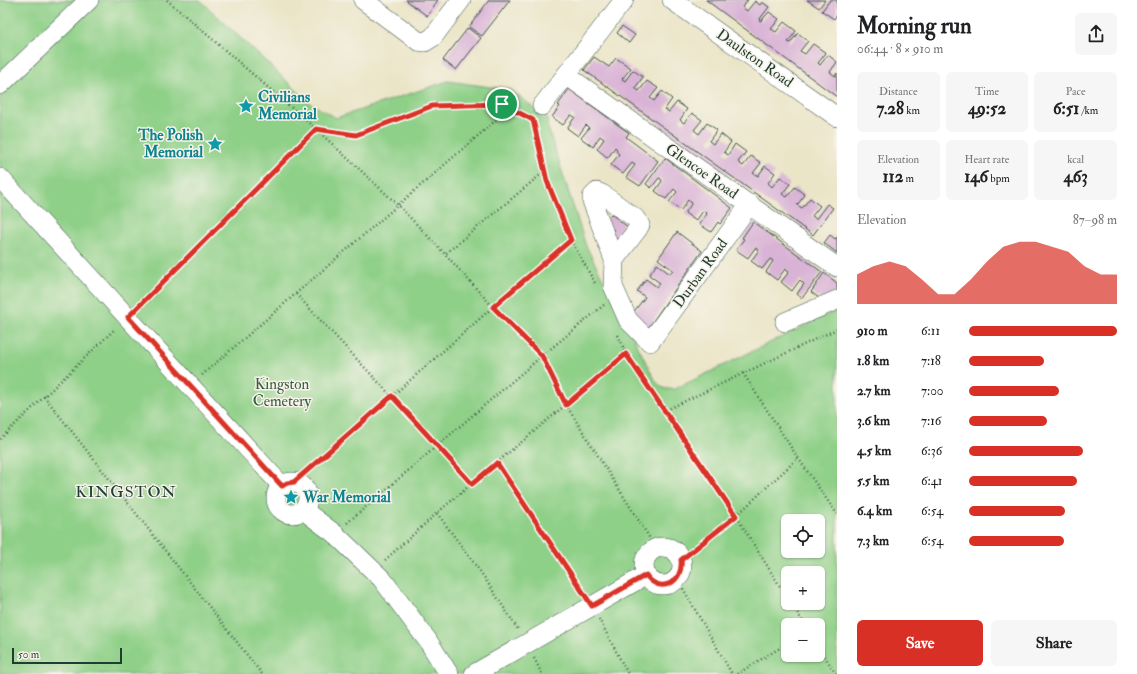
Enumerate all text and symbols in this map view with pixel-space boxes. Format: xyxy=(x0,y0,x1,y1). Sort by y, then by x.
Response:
text: Morning run xyxy=(857,12,972,40)
button: share xyxy=(1075,13,1117,55)
street label: Daulston Road xyxy=(713,25,797,92)
text: 06:44 · 8 × 910 m xyxy=(857,41,943,57)
text: Distance xyxy=(879,85,918,98)
text: Time xyxy=(975,85,999,98)
text: Pace xyxy=(1066,85,1086,98)
pin xyxy=(485,87,519,121)
place label: Civilians Memorial xyxy=(257,88,317,124)
icon: arrive xyxy=(491,93,513,115)
place icon: Civilians Memorial xyxy=(237,97,255,115)
text: 7.28 xyxy=(877,98,904,119)
text: 49:52 xyxy=(968,98,1006,119)
text: 6:51 xyxy=(1053,98,1079,119)
text: km xyxy=(904,104,920,117)
text: /km xyxy=(1079,104,1098,117)
place label: The Polish Memorial xyxy=(137,126,203,162)
place icon: The Polish Memorial xyxy=(206,135,224,153)
street label: Glencoe Road xyxy=(662,139,742,204)
text: Elevation xyxy=(877,153,919,166)
text: Heart rate xyxy=(965,153,1009,166)
text: kcal xyxy=(1067,153,1084,166)
text: 112 xyxy=(883,166,903,187)
text: 146 xyxy=(964,166,988,187)
text: 463 xyxy=(1064,166,1088,187)
text: m xyxy=(903,172,914,185)
text: bpm xyxy=(988,172,1010,185)
text: Elevation xyxy=(857,212,907,228)
text: 87–98 m xyxy=(1073,212,1117,228)
street label: Durban Road xyxy=(669,234,732,312)
text: 910 m xyxy=(857,323,888,339)
text: 6:11 xyxy=(921,323,940,339)
text: 1.8 km xyxy=(857,353,889,369)
text: 7:18 xyxy=(921,353,941,369)
park label: Kingston Cemetery xyxy=(253,375,312,411)
text: 2.7 km xyxy=(857,383,891,399)
text: 7:00 xyxy=(921,383,944,399)
text: 3.6 km xyxy=(857,413,890,429)
text: 7:16 xyxy=(921,413,941,429)
text: 4.5 km xyxy=(857,443,891,459)
text: 6:36 xyxy=(921,443,942,459)
text: 5.5 km xyxy=(857,473,890,489)
text: 6:41 xyxy=(921,473,942,489)
district label: KINGSTON xyxy=(75,482,177,502)
place icon: War Memorial xyxy=(282,488,300,506)
place label: War Memorial xyxy=(302,488,391,507)
text: 6.4 km xyxy=(857,503,892,519)
text: 6:54 xyxy=(921,503,943,519)
map controls xyxy=(781,514,825,662)
button: locate xyxy=(781,514,825,558)
text: 7.3 km xyxy=(857,533,889,549)
text: 6:54 xyxy=(921,533,943,549)
button: + xyxy=(781,566,825,610)
button: − xyxy=(781,618,825,662)
button: Save xyxy=(857,620,983,666)
button: Share xyxy=(991,620,1117,666)
scale bar xyxy=(12,646,122,665)
text: 50 m xyxy=(18,648,39,661)

